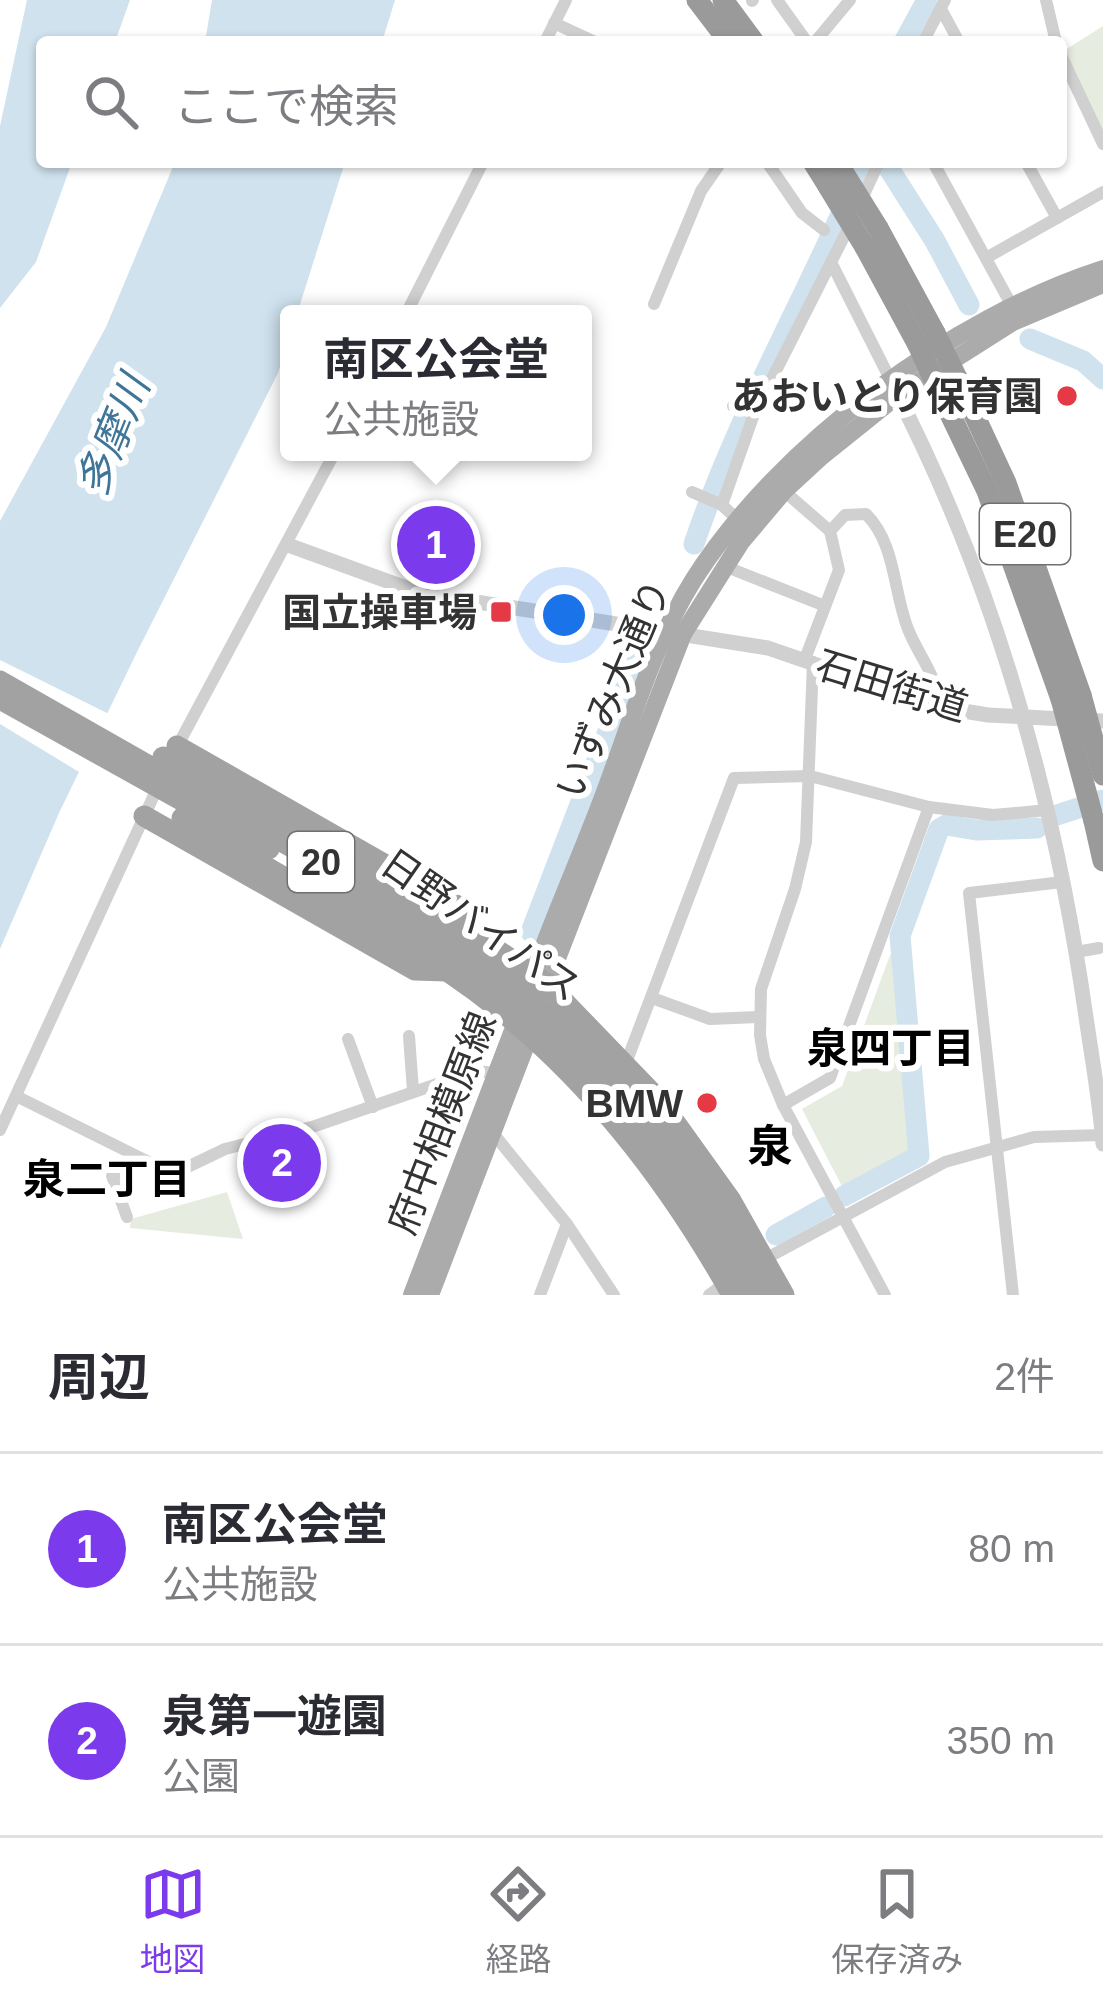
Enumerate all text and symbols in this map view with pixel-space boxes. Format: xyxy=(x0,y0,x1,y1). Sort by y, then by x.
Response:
search box xyxy=(36,36,1067,168)
icon: search xyxy=(78,69,144,135)
text: ここで検索 xyxy=(174,81,399,132)
popup xyxy=(280,305,592,461)
text: 南区公会堂 xyxy=(323,334,549,385)
water label: 多摩川 xyxy=(68,365,160,503)
place label: あおいとり保育園 xyxy=(731,375,1043,418)
marker: あおいとり保育園 xyxy=(1054,383,1080,409)
text: 公共施設 xyxy=(323,398,480,441)
pin: 1 xyxy=(397,500,475,590)
road number: E20 xyxy=(980,504,1070,564)
street label: いずみ大通り xyxy=(547,573,679,805)
your location xyxy=(534,585,594,645)
place label: 国立操車場 xyxy=(282,591,477,634)
marker: 国立操車場 xyxy=(488,599,514,625)
street label: 石田街道 xyxy=(811,643,973,729)
road number: 20 xyxy=(288,832,354,892)
street label: 日野バイパス xyxy=(373,840,589,1010)
street label: 府中相模原線 xyxy=(380,1006,504,1240)
district label: 泉四丁目 xyxy=(807,1025,975,1072)
place label: BMW xyxy=(586,1082,683,1125)
marker: BMW xyxy=(694,1090,720,1116)
pin: 2 xyxy=(243,1118,321,1208)
district label: 泉 xyxy=(747,1121,793,1172)
district label: 泉二丁目 xyxy=(23,1156,191,1203)
text: 周辺 xyxy=(48,1349,150,1406)
text: 2件 xyxy=(994,1355,1055,1398)
text: 南区公会堂 xyxy=(162,1499,387,1550)
text: 1 xyxy=(76,1527,98,1570)
text: 80 m xyxy=(968,1527,1055,1570)
text: 公共施設 xyxy=(162,1563,318,1606)
text: 泉第一遊園 xyxy=(162,1691,387,1742)
text: 2 xyxy=(76,1719,98,1762)
text: 350 m xyxy=(947,1719,1055,1762)
text: 公園 xyxy=(162,1755,240,1798)
tab: 地図 xyxy=(140,1861,206,1981)
tab: 経路 xyxy=(485,1861,551,1981)
tab: 保存済み xyxy=(831,1861,963,1981)

